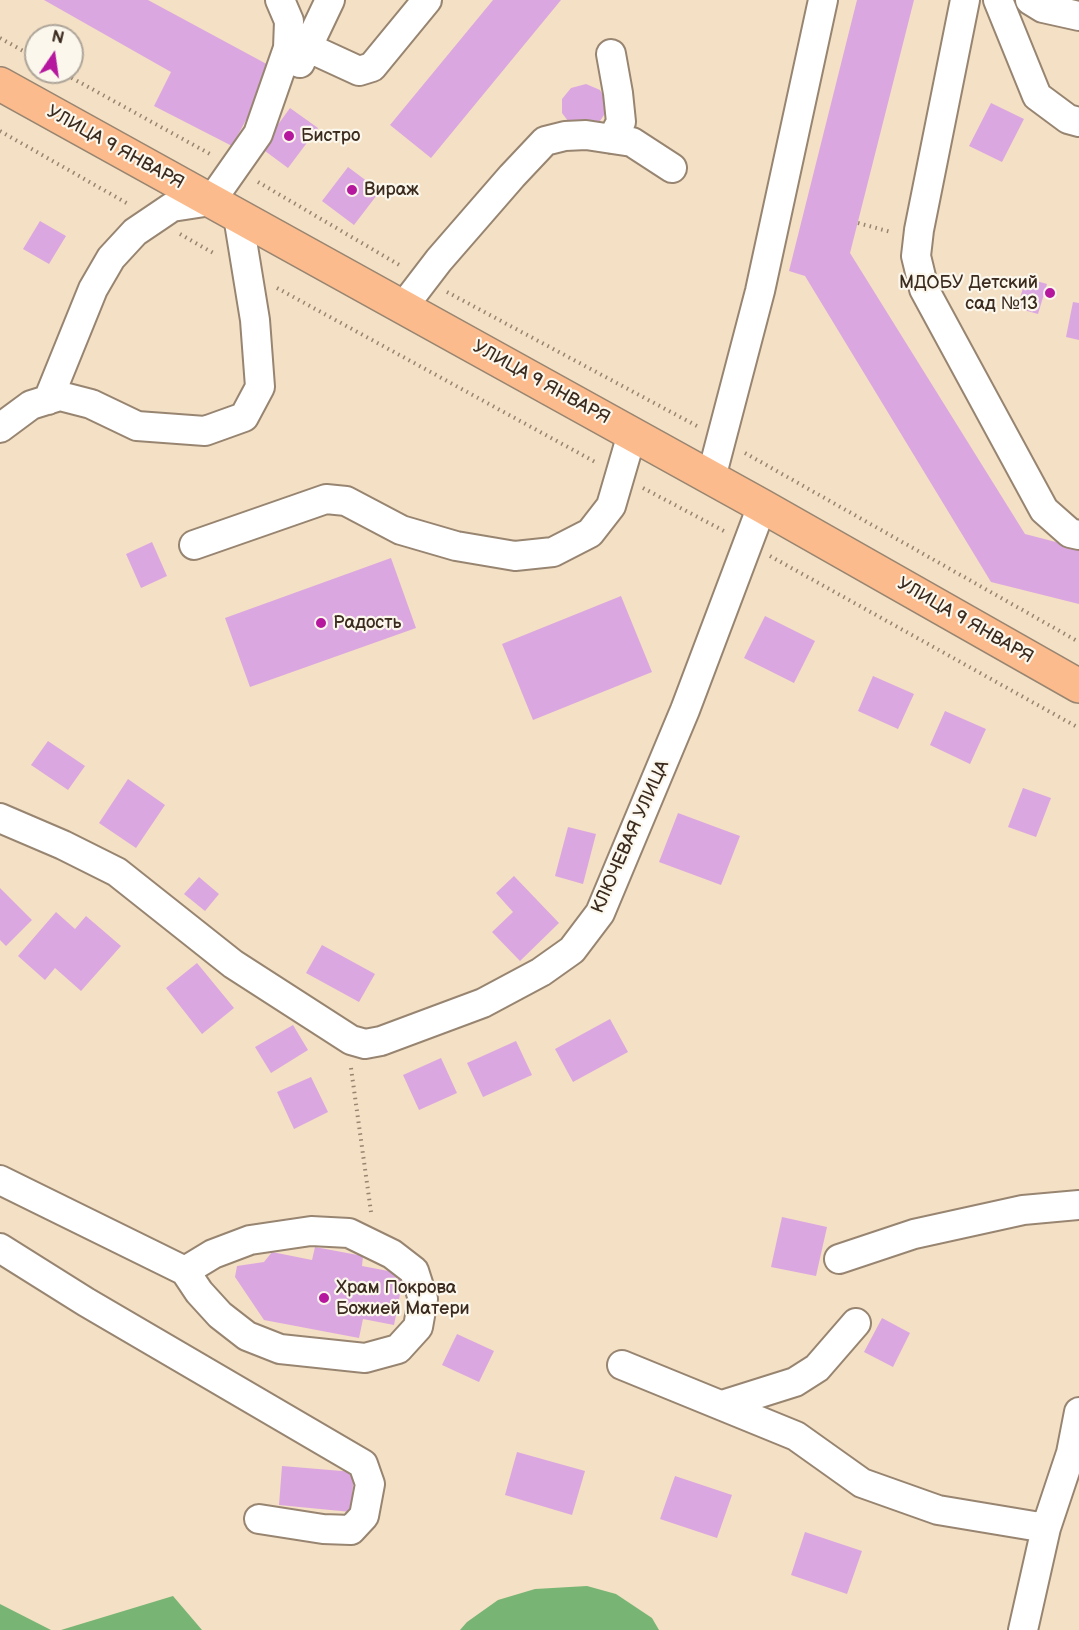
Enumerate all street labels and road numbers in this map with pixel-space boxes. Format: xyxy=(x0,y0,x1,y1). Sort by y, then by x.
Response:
street label: УЛИЦА 9 ЯНВАРЯ xyxy=(43,101,187,195)
street label: УЛИЦА 9 ЯНВАРЯ xyxy=(469,336,613,430)
street label: УЛИЦА 9 ЯНВАРЯ xyxy=(893,573,1037,669)
street label: КЛЮЧЕВАЯ УЛИЦА xyxy=(588,757,674,917)

